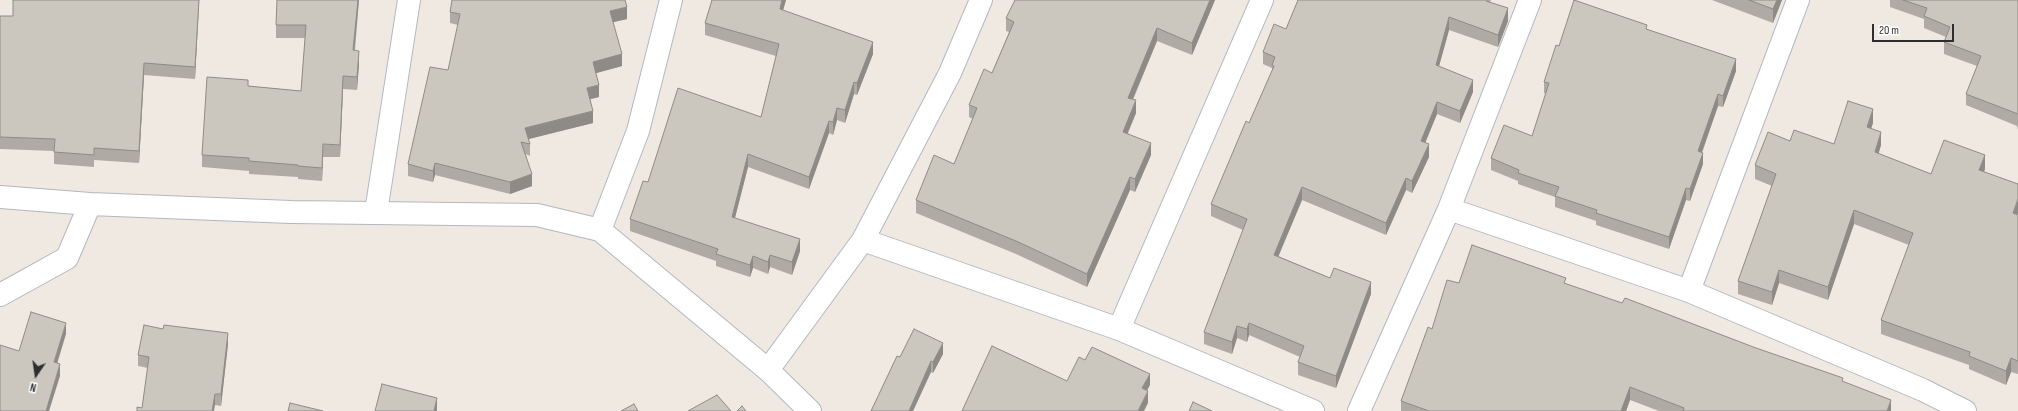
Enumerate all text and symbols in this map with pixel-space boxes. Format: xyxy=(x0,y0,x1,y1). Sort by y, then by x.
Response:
scale bar xyxy=(1874,16,1956,42)
text: 20 m xyxy=(1879,23,1899,38)
north arrow xyxy=(16,355,56,395)
text: N xyxy=(29,380,38,394)

